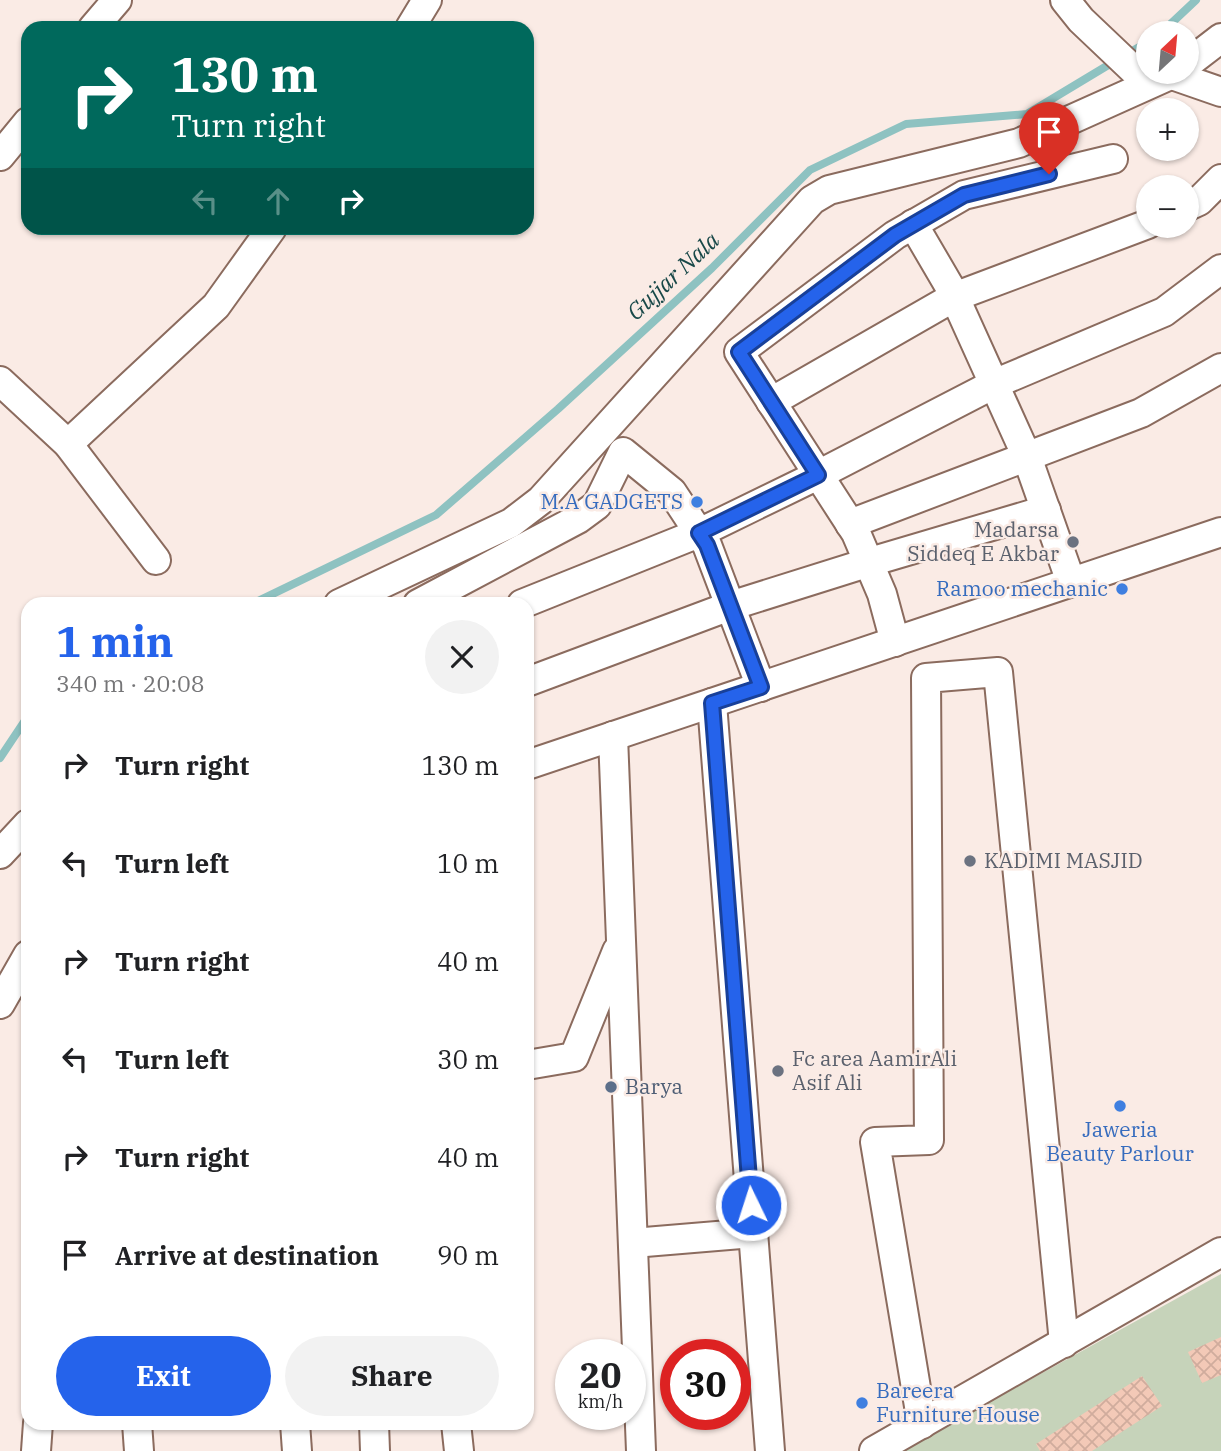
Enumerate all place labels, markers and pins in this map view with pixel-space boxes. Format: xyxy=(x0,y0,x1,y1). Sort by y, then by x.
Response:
pin xyxy=(1019,102,1079,174)
place label: M.A GADGETS xyxy=(541,487,683,515)
marker: M.A GADGETS xyxy=(689,494,705,510)
place label: Madarsa Siddeq E Akbar xyxy=(907,515,1060,567)
marker: Madarsa Siddeq E Akbar xyxy=(1065,534,1081,550)
place label: Ramoo mechanic xyxy=(936,574,1108,602)
marker: Ramoo mechanic xyxy=(1114,581,1130,597)
place label: KADIMI MASJID xyxy=(984,846,1143,874)
marker: KADIMI MASJID xyxy=(962,853,978,869)
place label: Fc area AamirAli Asif Ali xyxy=(792,1044,957,1096)
marker: Fc area AamirAli Asif Ali xyxy=(770,1063,786,1079)
place label: Barya xyxy=(625,1072,683,1100)
marker: Barya xyxy=(603,1079,619,1095)
marker: Jaweria Beauty Parlour xyxy=(1112,1098,1128,1114)
place label: Jaweria Beauty Parlour xyxy=(1046,1115,1194,1167)
place label: Bareera Furniture House xyxy=(876,1376,1040,1428)
marker: Bareera Furniture House xyxy=(854,1395,870,1411)

